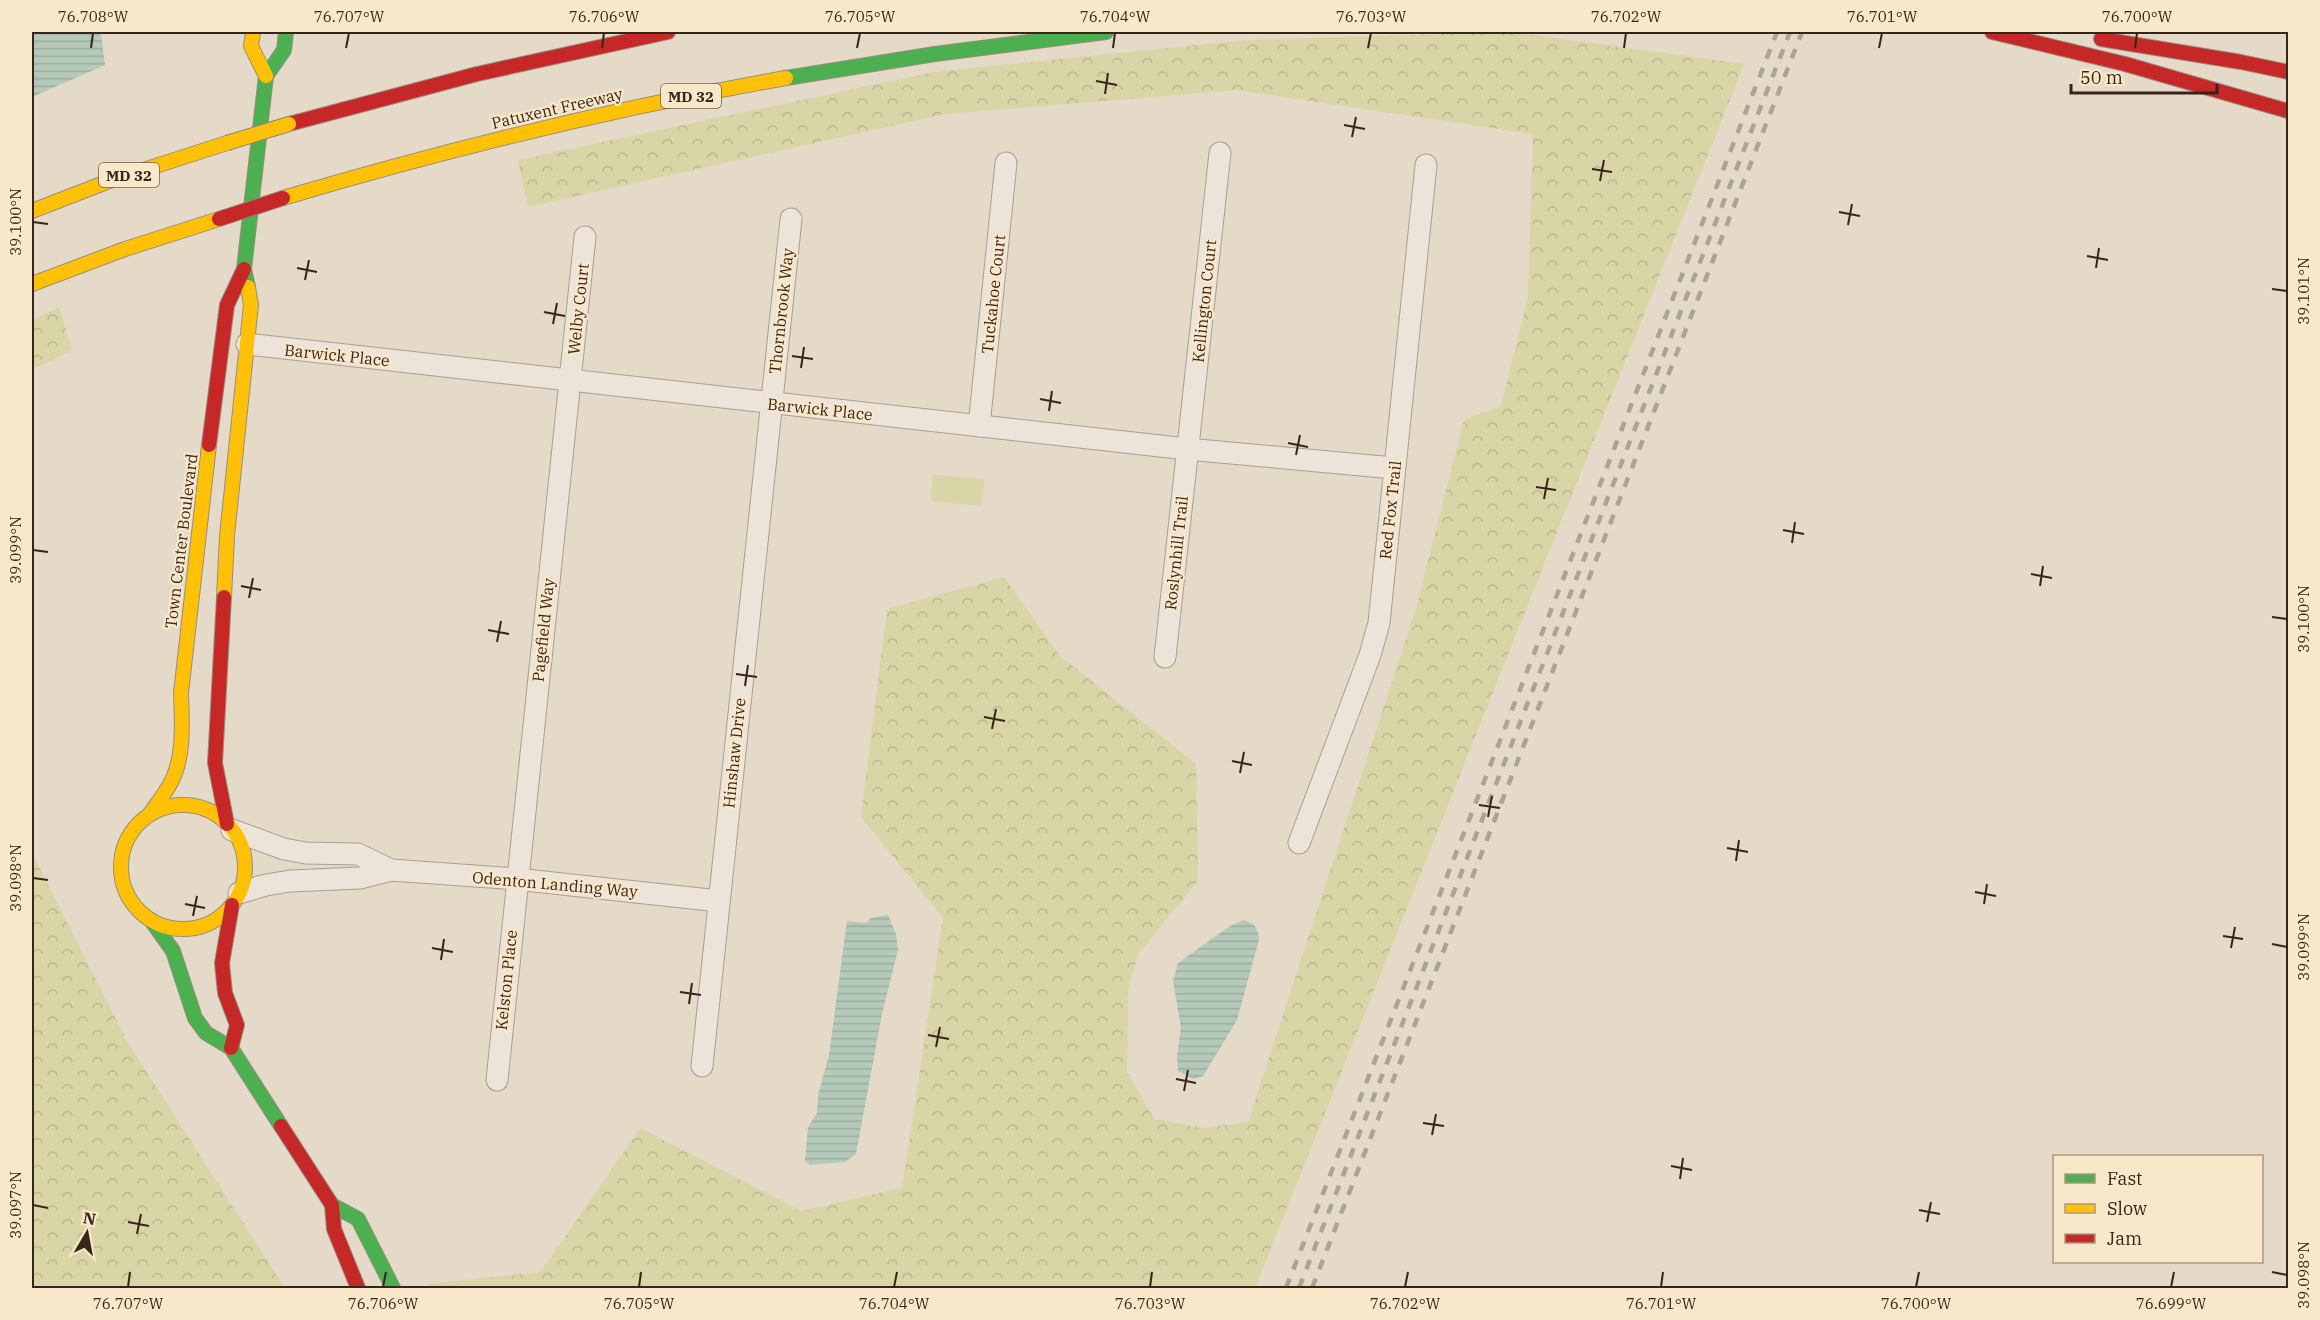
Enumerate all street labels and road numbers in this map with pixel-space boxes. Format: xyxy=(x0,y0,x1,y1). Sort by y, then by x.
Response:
street label: Patuxent Freeway xyxy=(489,83,625,133)
road number: MD 32 xyxy=(661,84,721,108)
road number: MD 32 xyxy=(99,163,159,187)
street label: Tuckahoe Court xyxy=(977,233,1009,355)
street label: Kellington Court xyxy=(1188,238,1220,364)
street label: Thornbrook Way xyxy=(764,247,798,375)
street label: Welby Court xyxy=(563,262,593,356)
street label: Barwick Place xyxy=(283,340,391,370)
street label: Barwick Place xyxy=(766,394,874,424)
street label: Town Center Boulevard xyxy=(160,452,202,630)
street label: Red Fox Trail xyxy=(1375,459,1405,560)
street label: Roslynhill Trail xyxy=(1160,495,1192,611)
street label: Pagefield Way xyxy=(528,577,558,683)
street label: Hinshaw Drive xyxy=(718,697,750,809)
street label: Odenton Landing Way xyxy=(471,867,639,901)
street label: Kelston Place xyxy=(491,929,521,1031)

